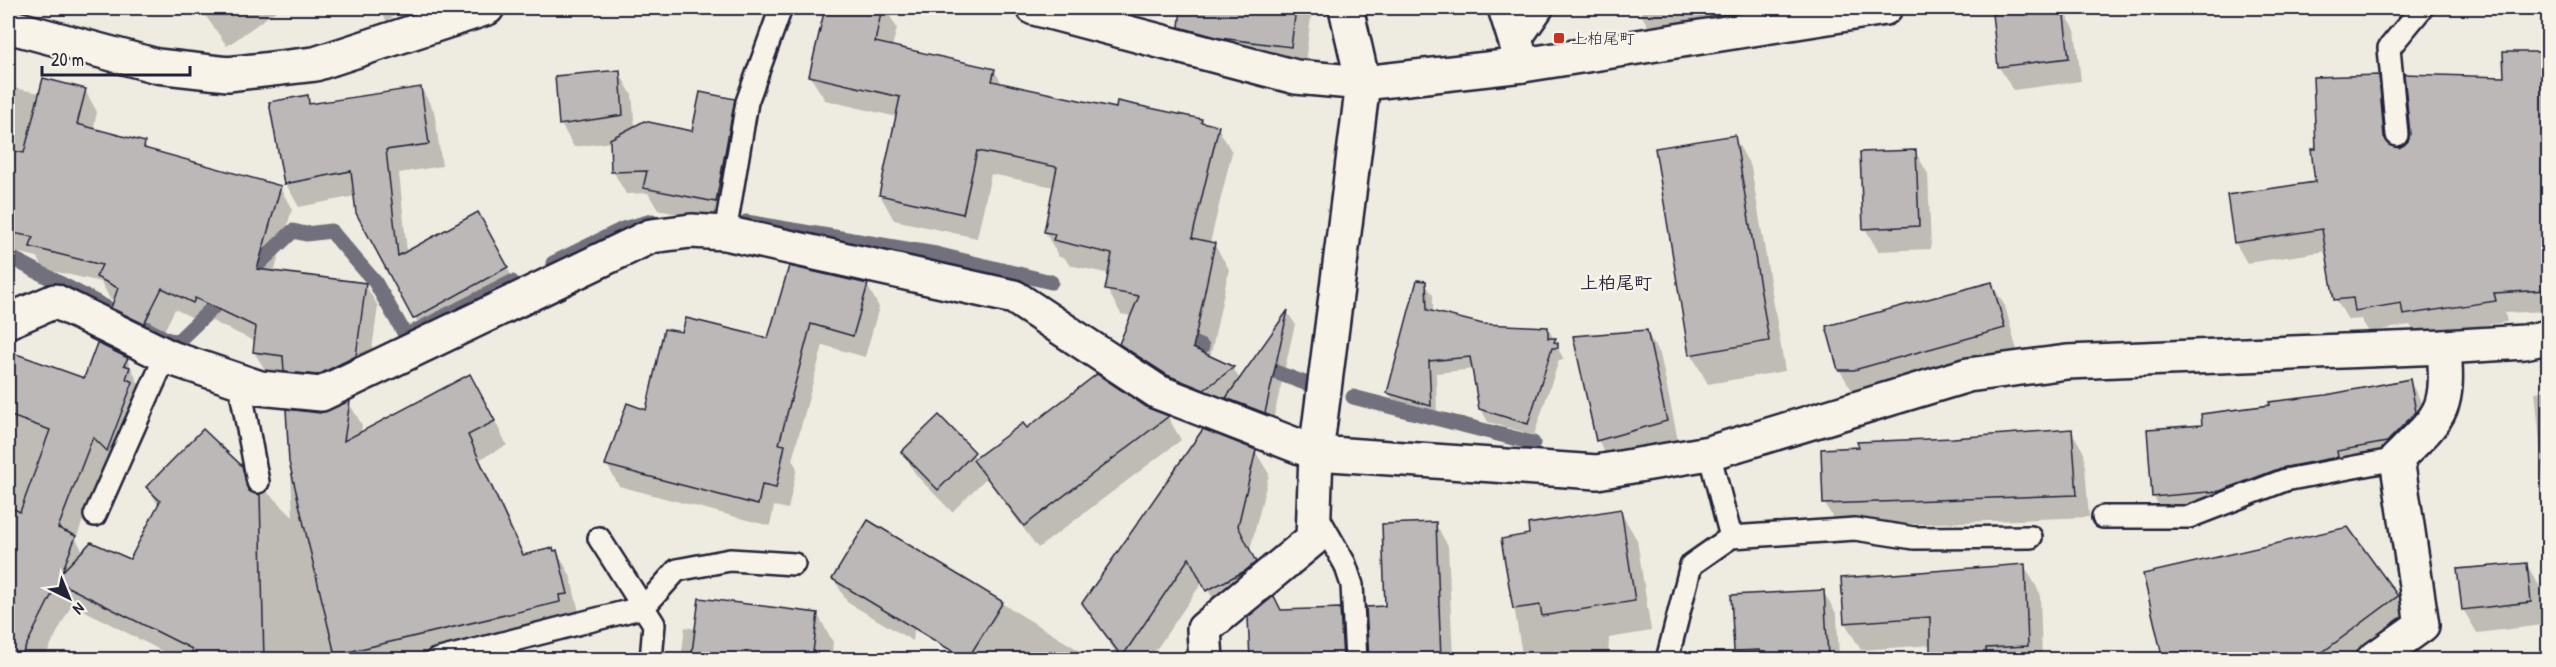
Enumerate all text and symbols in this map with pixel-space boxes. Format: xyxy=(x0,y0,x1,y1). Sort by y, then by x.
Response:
place label: 上柏尾町 xyxy=(1571,27,1635,49)
marker: 上柏尾町 xyxy=(1552,31,1566,45)
scale bar xyxy=(42,39,190,77)
text: 20 m xyxy=(51,47,84,72)
district label: 上柏尾町 xyxy=(1580,270,1652,295)
north arrow xyxy=(39,568,99,628)
text: N xyxy=(68,598,90,620)

